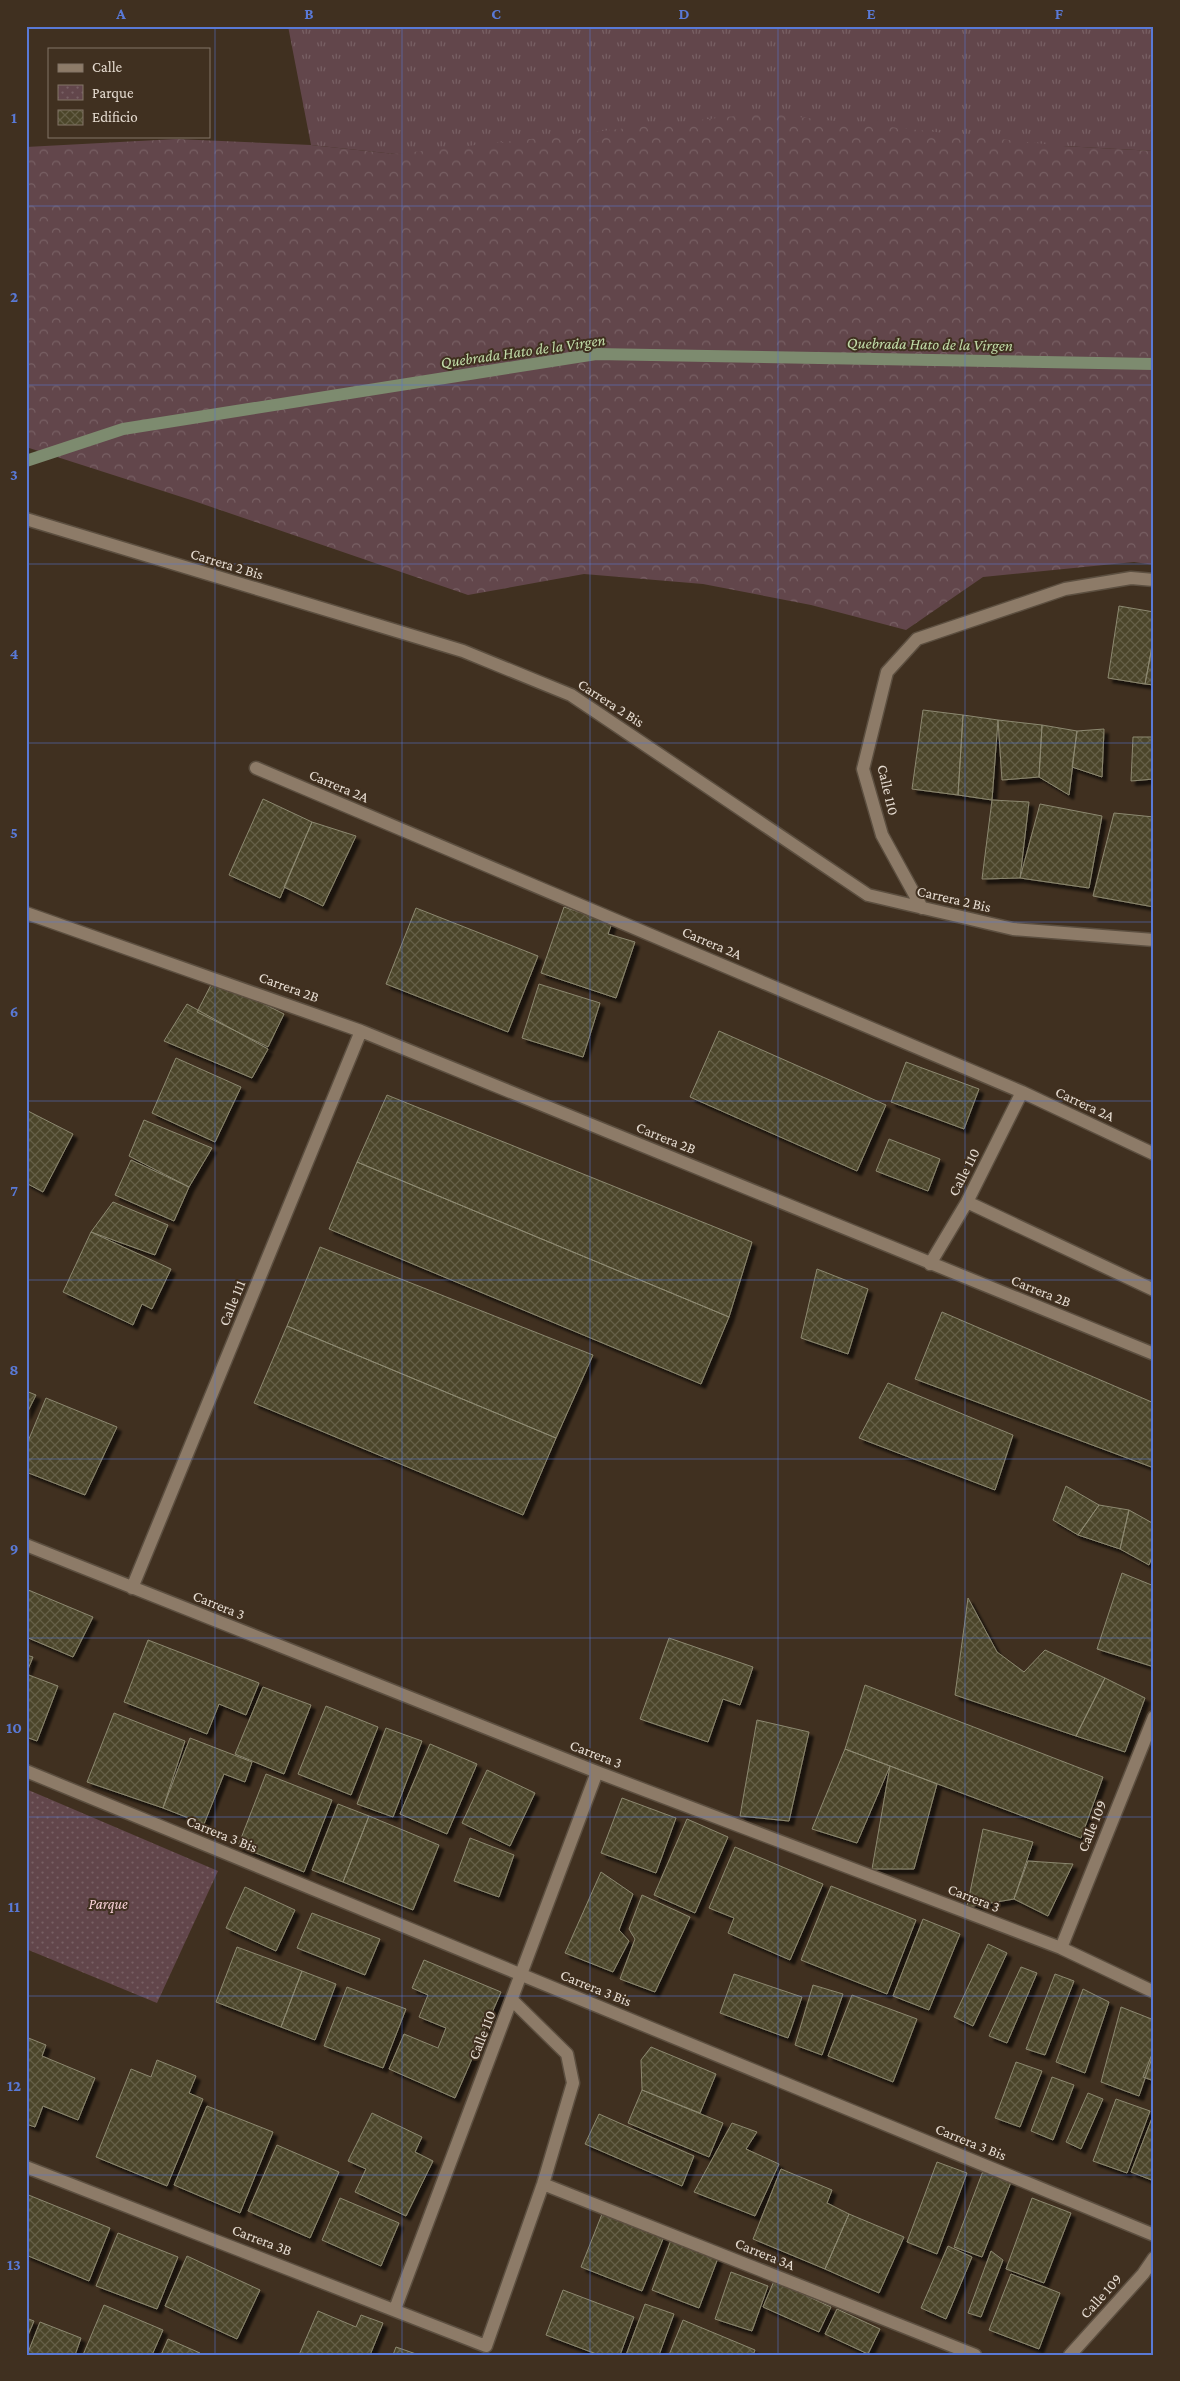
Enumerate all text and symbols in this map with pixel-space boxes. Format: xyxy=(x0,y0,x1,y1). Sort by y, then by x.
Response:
text: A xyxy=(115,5,126,22)
text: B xyxy=(304,5,314,22)
text: C xyxy=(491,5,501,22)
text: D xyxy=(678,5,690,22)
text: E xyxy=(866,5,876,22)
text: F xyxy=(1055,5,1064,22)
legend xyxy=(48,48,210,138)
text: Calle xyxy=(92,59,123,75)
text: Parque xyxy=(92,85,134,102)
text: 1 xyxy=(11,109,17,126)
text: Edificio xyxy=(92,109,138,125)
text: 2 xyxy=(10,288,18,305)
water label: Quebrada Hato de la Virgen xyxy=(440,331,607,372)
water label: Quebrada Hato de la Virgen xyxy=(847,334,1013,355)
text: 3 xyxy=(10,466,18,483)
street label: Carrera 2 Bis xyxy=(189,545,266,583)
text: 4 xyxy=(10,645,19,662)
street label: Carrera 2 Bis xyxy=(575,676,647,730)
street label: Calle 110 xyxy=(874,763,902,817)
street label: Carrera 2A xyxy=(307,766,372,806)
text: 5 xyxy=(10,824,18,841)
street label: Carrera 2 Bis xyxy=(915,883,993,915)
street label: Carrera 2A xyxy=(680,923,745,963)
street label: Carrera 2B xyxy=(257,969,321,1005)
text: 6 xyxy=(10,1003,18,1020)
street label: Carrera 2A xyxy=(1053,1083,1117,1125)
street label: Carrera 2B xyxy=(634,1119,698,1157)
street label: Calle 110 xyxy=(945,1145,983,1199)
text: 7 xyxy=(10,1182,18,1199)
street label: Carrera 2B xyxy=(1009,1272,1073,1310)
street label: Calle 111 xyxy=(216,1278,248,1328)
text: 8 xyxy=(9,1361,19,1378)
text: 9 xyxy=(10,1540,18,1557)
street label: Carrera 3 xyxy=(191,1587,247,1623)
text: 10 xyxy=(6,1719,22,1736)
street label: Carrera 3 xyxy=(568,1737,624,1771)
street label: Calle 109 xyxy=(1074,1798,1110,1854)
street label: Carrera 3 Bis xyxy=(184,1812,260,1856)
street label: Carrera 3 xyxy=(946,1881,1002,1915)
park label: Parque xyxy=(88,1896,128,1913)
text: 11 xyxy=(8,1898,20,1915)
street label: Carrera 3 Bis xyxy=(558,1966,634,2010)
street label: Calle 110 xyxy=(465,2008,499,2062)
text: 12 xyxy=(7,2077,21,2094)
street label: Carrera 3 Bis xyxy=(933,2120,1009,2164)
street label: Carrera 3B xyxy=(230,2221,294,2259)
street label: Carrera 3A xyxy=(733,2235,798,2273)
text: 13 xyxy=(7,2256,21,2273)
street label: Calle 109 xyxy=(1077,2271,1125,2321)

